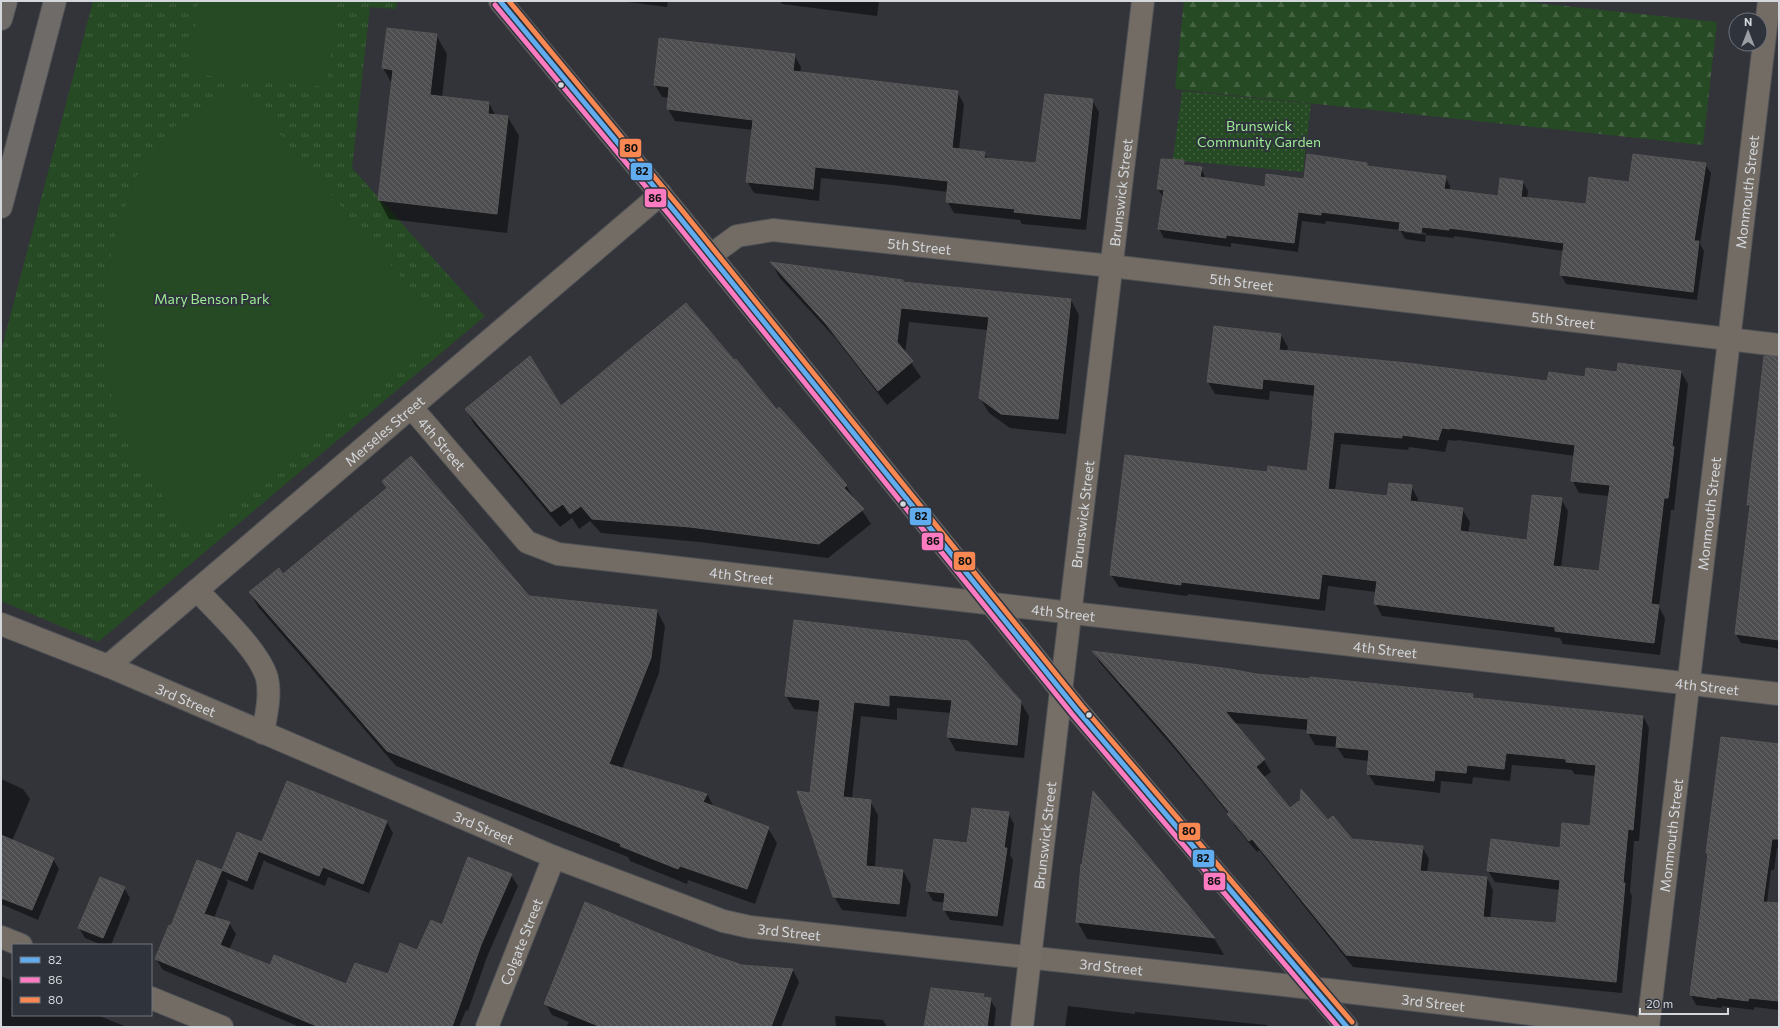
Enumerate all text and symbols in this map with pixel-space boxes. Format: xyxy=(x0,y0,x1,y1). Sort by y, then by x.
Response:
north arrow xyxy=(1728,12,1768,52)
text: N xyxy=(1744,15,1752,28)
unlabelled marker xyxy=(556,80,566,90)
park label: Brunswick Community Garden xyxy=(1197,117,1321,150)
street label: Monmouth Street xyxy=(1731,134,1762,250)
street label: Brunswick Street xyxy=(1105,137,1135,247)
line badge: 80 xyxy=(619,138,642,158)
text: 80 xyxy=(624,141,638,154)
line badge: 82 xyxy=(630,162,653,181)
text: 82 xyxy=(636,164,649,177)
line badge: 86 xyxy=(644,188,667,208)
text: 86 xyxy=(648,191,662,204)
street label: 5th Street xyxy=(887,234,953,257)
street label: 5th Street xyxy=(1209,269,1275,294)
park label: Mary Benson Park xyxy=(154,290,270,307)
street label: 5th Street xyxy=(1530,307,1596,332)
street label: Merseles Street xyxy=(341,391,428,469)
street label: 4th Street xyxy=(415,413,470,474)
street label: Monmouth Street xyxy=(1693,456,1724,571)
street label: Brunswick Street xyxy=(1067,459,1097,569)
unlabelled marker xyxy=(898,499,908,509)
line badge: 82 xyxy=(909,507,932,526)
text: 82 xyxy=(915,509,928,522)
line badge: 86 xyxy=(921,532,944,551)
text: 86 xyxy=(926,534,940,547)
line badge: 80 xyxy=(953,551,976,571)
text: 80 xyxy=(958,554,972,567)
street label: 4th Street xyxy=(709,563,775,587)
street label: 4th Street xyxy=(1030,600,1097,624)
street label: 4th Street xyxy=(1352,637,1419,661)
street label: 4th Street xyxy=(1674,674,1740,698)
street label: 3rd Street xyxy=(154,679,219,720)
unlabelled marker xyxy=(1084,710,1094,720)
street label: Monmouth Street xyxy=(1655,777,1686,893)
street label: Brunswick Street xyxy=(1030,780,1059,890)
street label: 3rd Street xyxy=(451,807,517,847)
line badge: 80 xyxy=(1178,822,1201,841)
text: 80 xyxy=(1182,824,1196,837)
line badge: 82 xyxy=(1192,849,1215,868)
text: 82 xyxy=(1197,851,1210,864)
line badge: 86 xyxy=(1203,872,1226,891)
text: 86 xyxy=(1207,874,1221,887)
street label: Colgate Street xyxy=(496,895,546,987)
street label: 3rd Street xyxy=(757,919,822,943)
legend xyxy=(12,944,152,1016)
text: 82 xyxy=(48,952,62,966)
street label: 3rd Street xyxy=(1079,954,1144,978)
text: 86 xyxy=(48,972,63,986)
street label: 3rd Street xyxy=(1401,990,1466,1014)
scale bar xyxy=(1640,990,1728,1016)
text: 80 xyxy=(48,992,63,1006)
text: 20 m xyxy=(1646,996,1673,1010)

